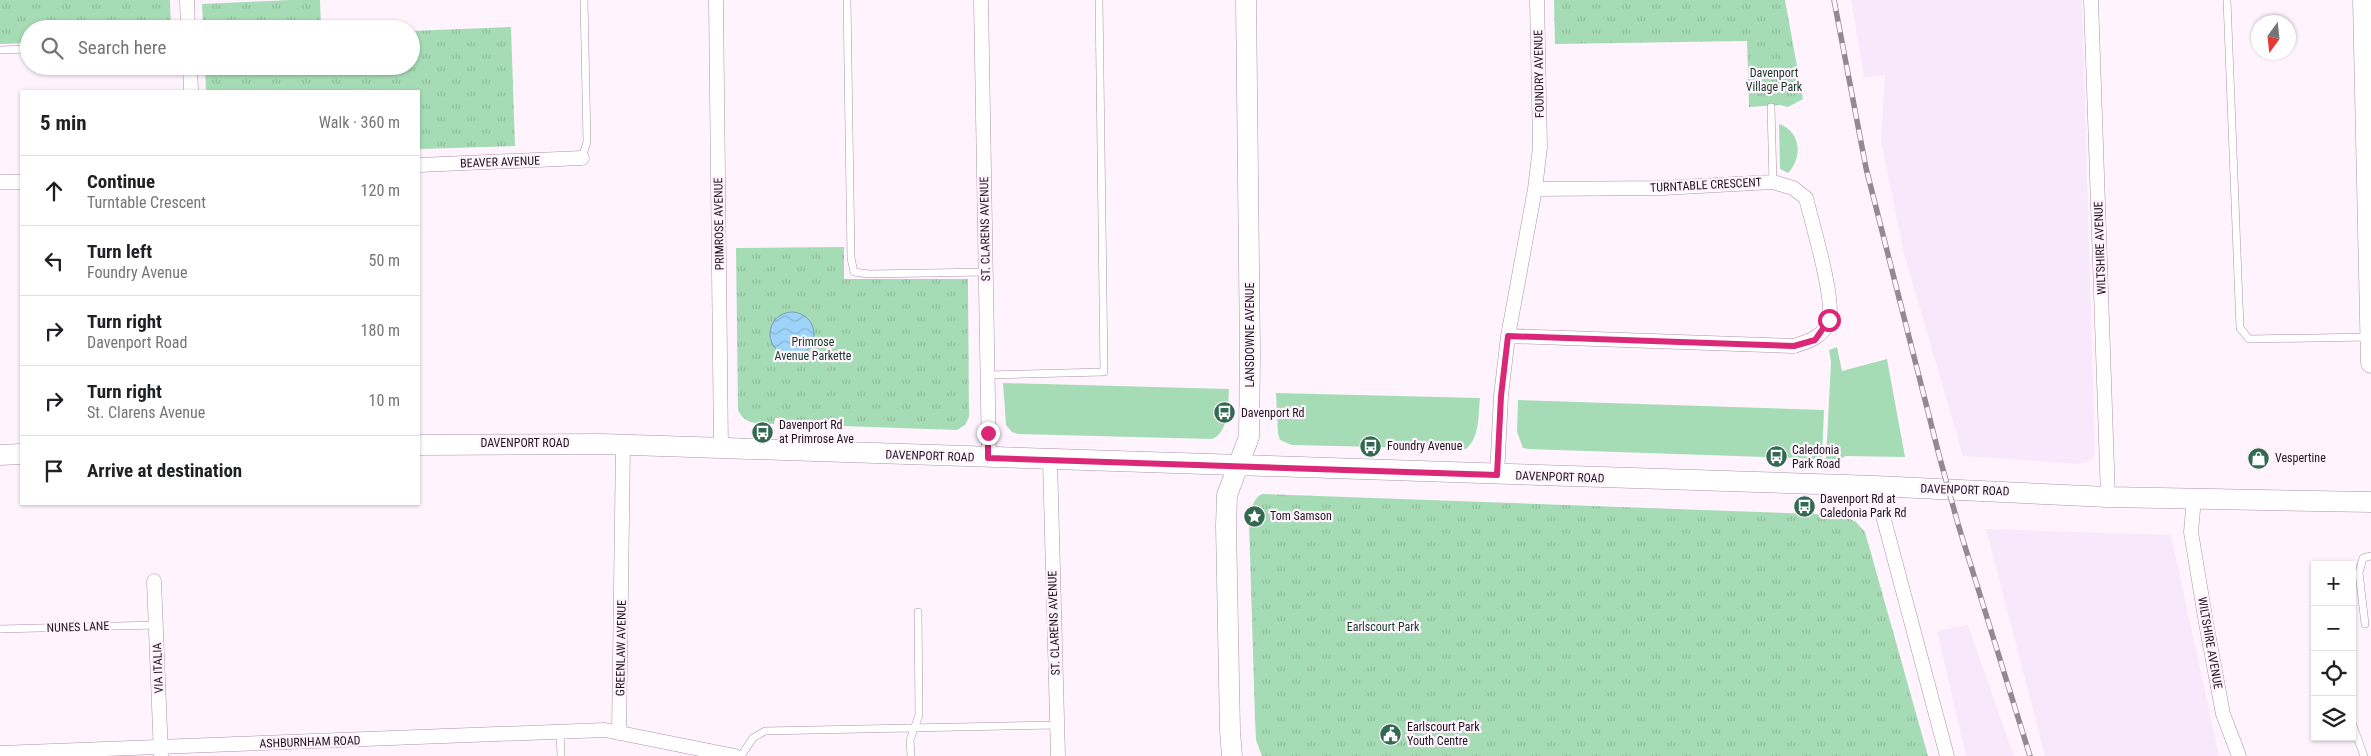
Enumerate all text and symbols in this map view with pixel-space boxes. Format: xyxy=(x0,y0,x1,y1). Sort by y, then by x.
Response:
north arrow xyxy=(2251,15,2296,60)
search box xyxy=(20,20,420,75)
street label: FOUNDRY AVENUE xyxy=(1531,30,1547,118)
icon: search xyxy=(38,34,66,62)
text: Search here xyxy=(78,36,166,59)
park label: Davenport Village Park xyxy=(1746,66,1803,94)
text: 5 min xyxy=(40,111,87,135)
text: Walk · 360 m xyxy=(319,113,400,132)
street label: BEAVER AVENUE xyxy=(460,154,540,170)
text: Continue xyxy=(87,170,155,193)
street label: TURNTABLE CRESCENT xyxy=(1650,175,1762,195)
icon: ahead xyxy=(40,177,68,205)
street label: PRIMROSE AVENUE xyxy=(711,177,727,271)
street label: ST. CLARENS AVENUE xyxy=(977,177,993,281)
text: 120 m xyxy=(361,181,400,200)
text: Turntable Crescent xyxy=(87,193,206,212)
street label: WILTSHIRE AVENUE xyxy=(2091,201,2109,295)
text: Turn left xyxy=(87,240,152,263)
icon: left xyxy=(40,247,68,275)
text: 50 m xyxy=(368,251,400,270)
text: Foundry Avenue xyxy=(87,263,187,282)
street label: LANSDOWNE AVENUE xyxy=(1243,282,1257,388)
route start xyxy=(1818,309,1841,332)
text: Turn right xyxy=(87,310,162,333)
icon: right xyxy=(40,317,68,345)
text: 180 m xyxy=(361,321,400,340)
text: Davenport Road xyxy=(87,333,187,352)
park label: Primrose Avenue Parkette xyxy=(775,335,852,363)
text: Turn right xyxy=(87,380,162,403)
icon: right xyxy=(40,387,68,415)
text: 10 m xyxy=(368,391,400,410)
bus stop icon: Davenport Rd xyxy=(1213,401,1237,425)
text: St. Clarens Avenue xyxy=(87,403,205,422)
place label: Davenport Rd xyxy=(1241,406,1305,420)
place label: Davenport Rd at Primrose Ave xyxy=(779,418,854,446)
bus stop icon: Davenport Rd at Primrose Ave xyxy=(751,420,775,444)
route end xyxy=(977,422,1000,445)
bus stop icon: Foundry Avenue xyxy=(1359,434,1383,458)
street label: DAVENPORT ROAD xyxy=(480,436,570,450)
place label: Foundry Avenue xyxy=(1387,439,1463,453)
place label: Caledonia Park Road xyxy=(1792,443,1840,471)
bus stop icon: Caledonia Park Road xyxy=(1764,445,1788,469)
shop icon: Vespertine xyxy=(2247,446,2271,470)
street label: DAVENPORT ROAD xyxy=(885,447,975,465)
place label: Vespertine xyxy=(2275,451,2326,465)
icon: arrive xyxy=(40,457,68,485)
text: Arrive at destination xyxy=(87,459,242,482)
street label: DAVENPORT ROAD xyxy=(1515,468,1605,486)
street label: DAVENPORT ROAD xyxy=(1920,481,2010,499)
place label: Davenport Rd at Caledonia Park Rd xyxy=(1820,492,1906,520)
bus stop icon: Davenport Rd at Caledonia Park Rd xyxy=(1792,494,1816,518)
place icon: Tom Samson xyxy=(1242,504,1266,528)
place label: Tom Samson xyxy=(1270,509,1332,523)
map controls xyxy=(2311,561,2356,741)
button: + xyxy=(2311,561,2356,606)
street label: ST. CLARENS AVENUE xyxy=(1045,570,1063,676)
street label: WILTSHIRE AVENUE xyxy=(2195,596,2225,690)
street label: GREENLAW AVENUE xyxy=(613,600,629,696)
button: − xyxy=(2311,606,2356,651)
street label: NUNES LANE xyxy=(46,619,110,635)
park label: Earlscourt Park xyxy=(1347,620,1420,634)
street label: VIA ITALIA xyxy=(150,642,166,694)
button: locate xyxy=(2311,651,2356,696)
button: layers xyxy=(2311,696,2356,741)
place label: Earlscourt Park Youth Centre xyxy=(1407,720,1480,748)
public building icon: Earlscourt Park Youth Centre xyxy=(1379,722,1403,746)
street label: ASHBURNHAM ROAD xyxy=(259,733,361,751)

